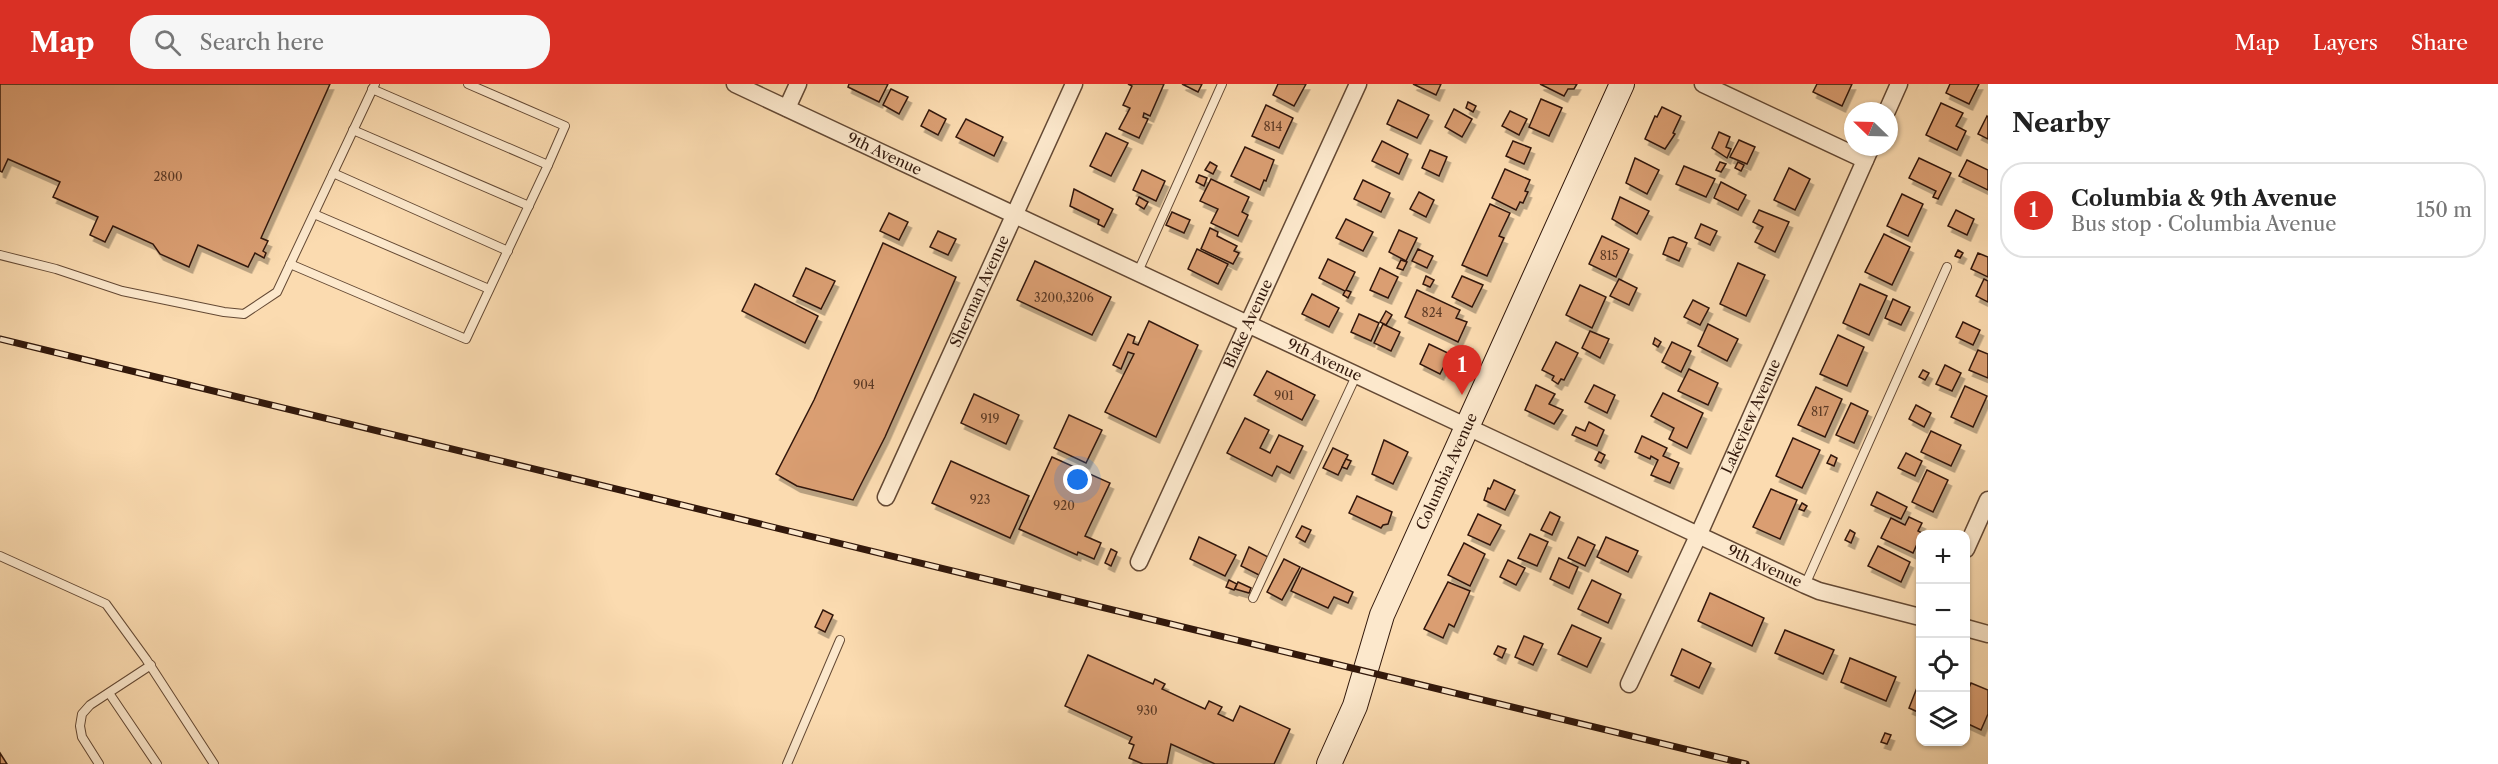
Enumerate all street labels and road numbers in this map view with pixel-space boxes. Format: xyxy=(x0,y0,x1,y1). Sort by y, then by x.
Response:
street label: 9th Avenue xyxy=(844,128,925,179)
street label: Sherman Avenue xyxy=(945,232,1013,350)
street label: Blake Avenue xyxy=(1219,276,1276,371)
street label: 9th Avenue xyxy=(1284,334,1365,385)
street label: Lakeview Avenue xyxy=(1717,356,1784,477)
street label: Columbia Avenue xyxy=(1412,410,1481,533)
street label: 9th Avenue xyxy=(1725,540,1805,591)

